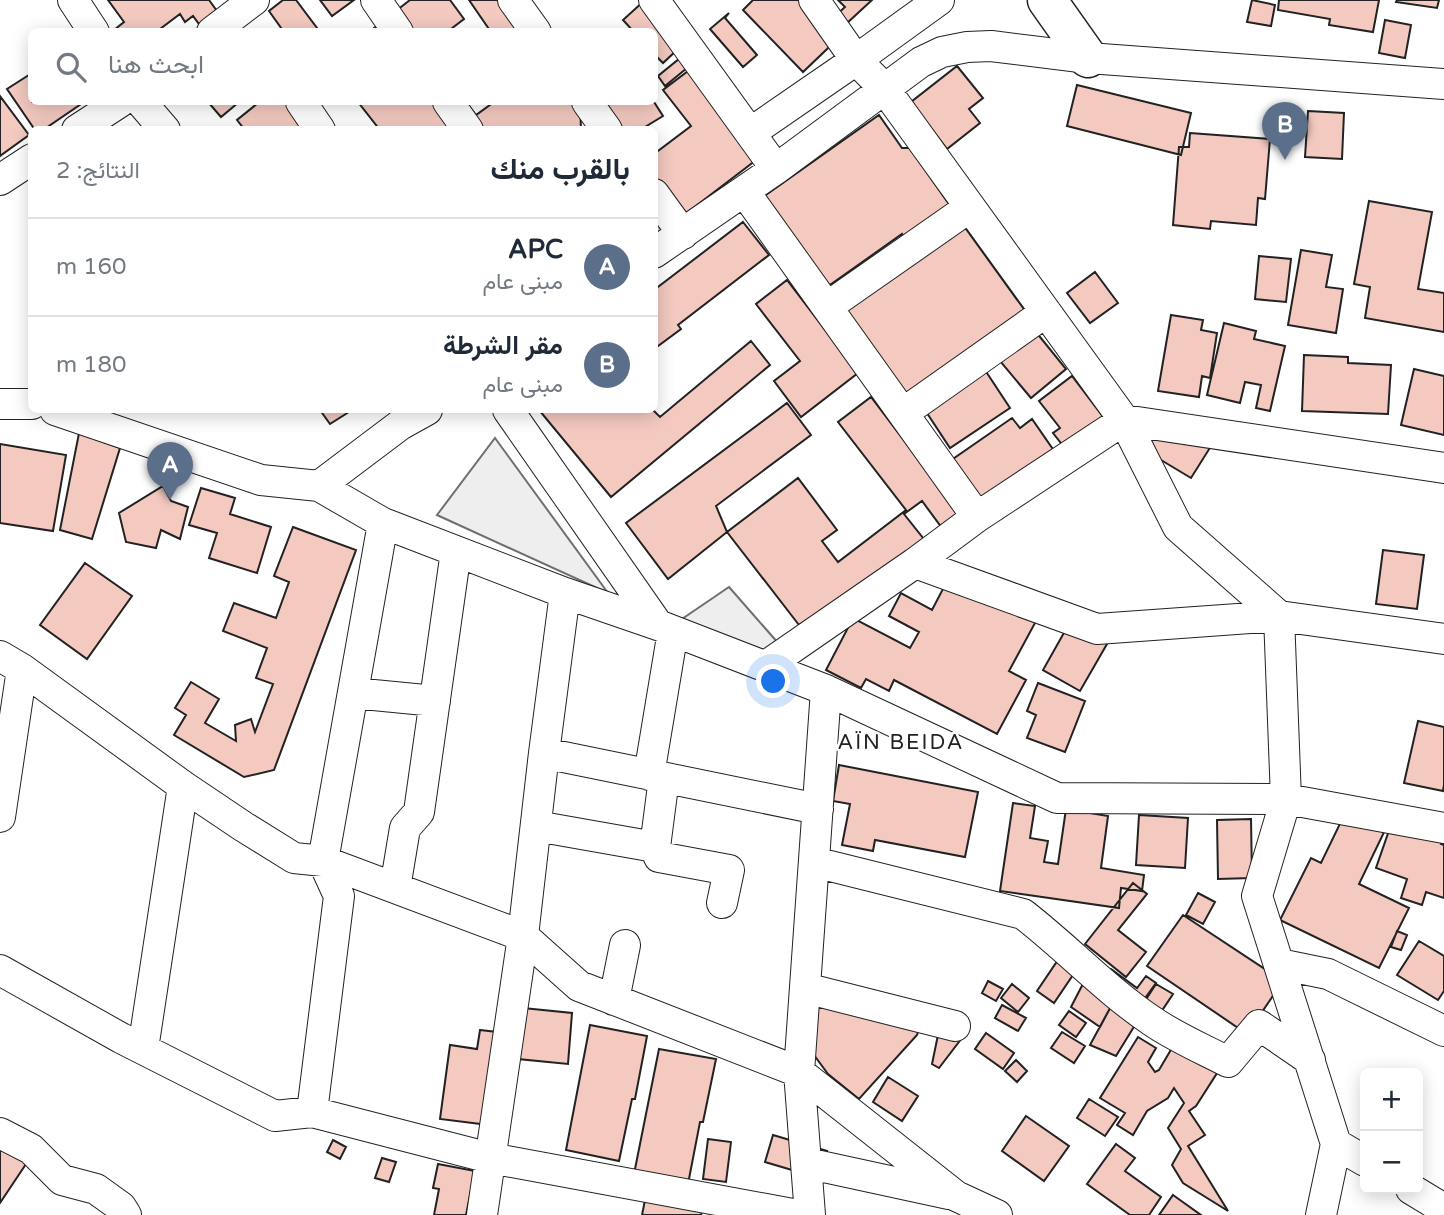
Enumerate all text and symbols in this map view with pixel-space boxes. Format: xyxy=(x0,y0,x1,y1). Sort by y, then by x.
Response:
search box xyxy=(28,28,658,105)
icon: search xyxy=(52,48,90,86)
text: ابحث هنا xyxy=(108,49,204,80)
pin: B xyxy=(1262,102,1308,160)
text: بالقرب منك xyxy=(490,151,630,188)
text: النتائج: 2 xyxy=(56,157,140,185)
text: APC xyxy=(508,234,563,265)
text: 160 m xyxy=(56,253,126,281)
text: A xyxy=(598,253,616,281)
text: مبنى عام xyxy=(482,268,563,296)
text: مقر الشرطة xyxy=(443,330,563,361)
text: 180 m xyxy=(56,351,126,379)
text: B xyxy=(599,351,615,379)
text: مبنى عام xyxy=(482,371,563,399)
pin: A xyxy=(147,442,193,500)
your location xyxy=(756,664,790,698)
district label: AÏN BEIDA xyxy=(837,730,965,755)
map controls xyxy=(1360,1068,1423,1194)
button: + xyxy=(1360,1068,1423,1131)
button: − xyxy=(1360,1131,1423,1194)

